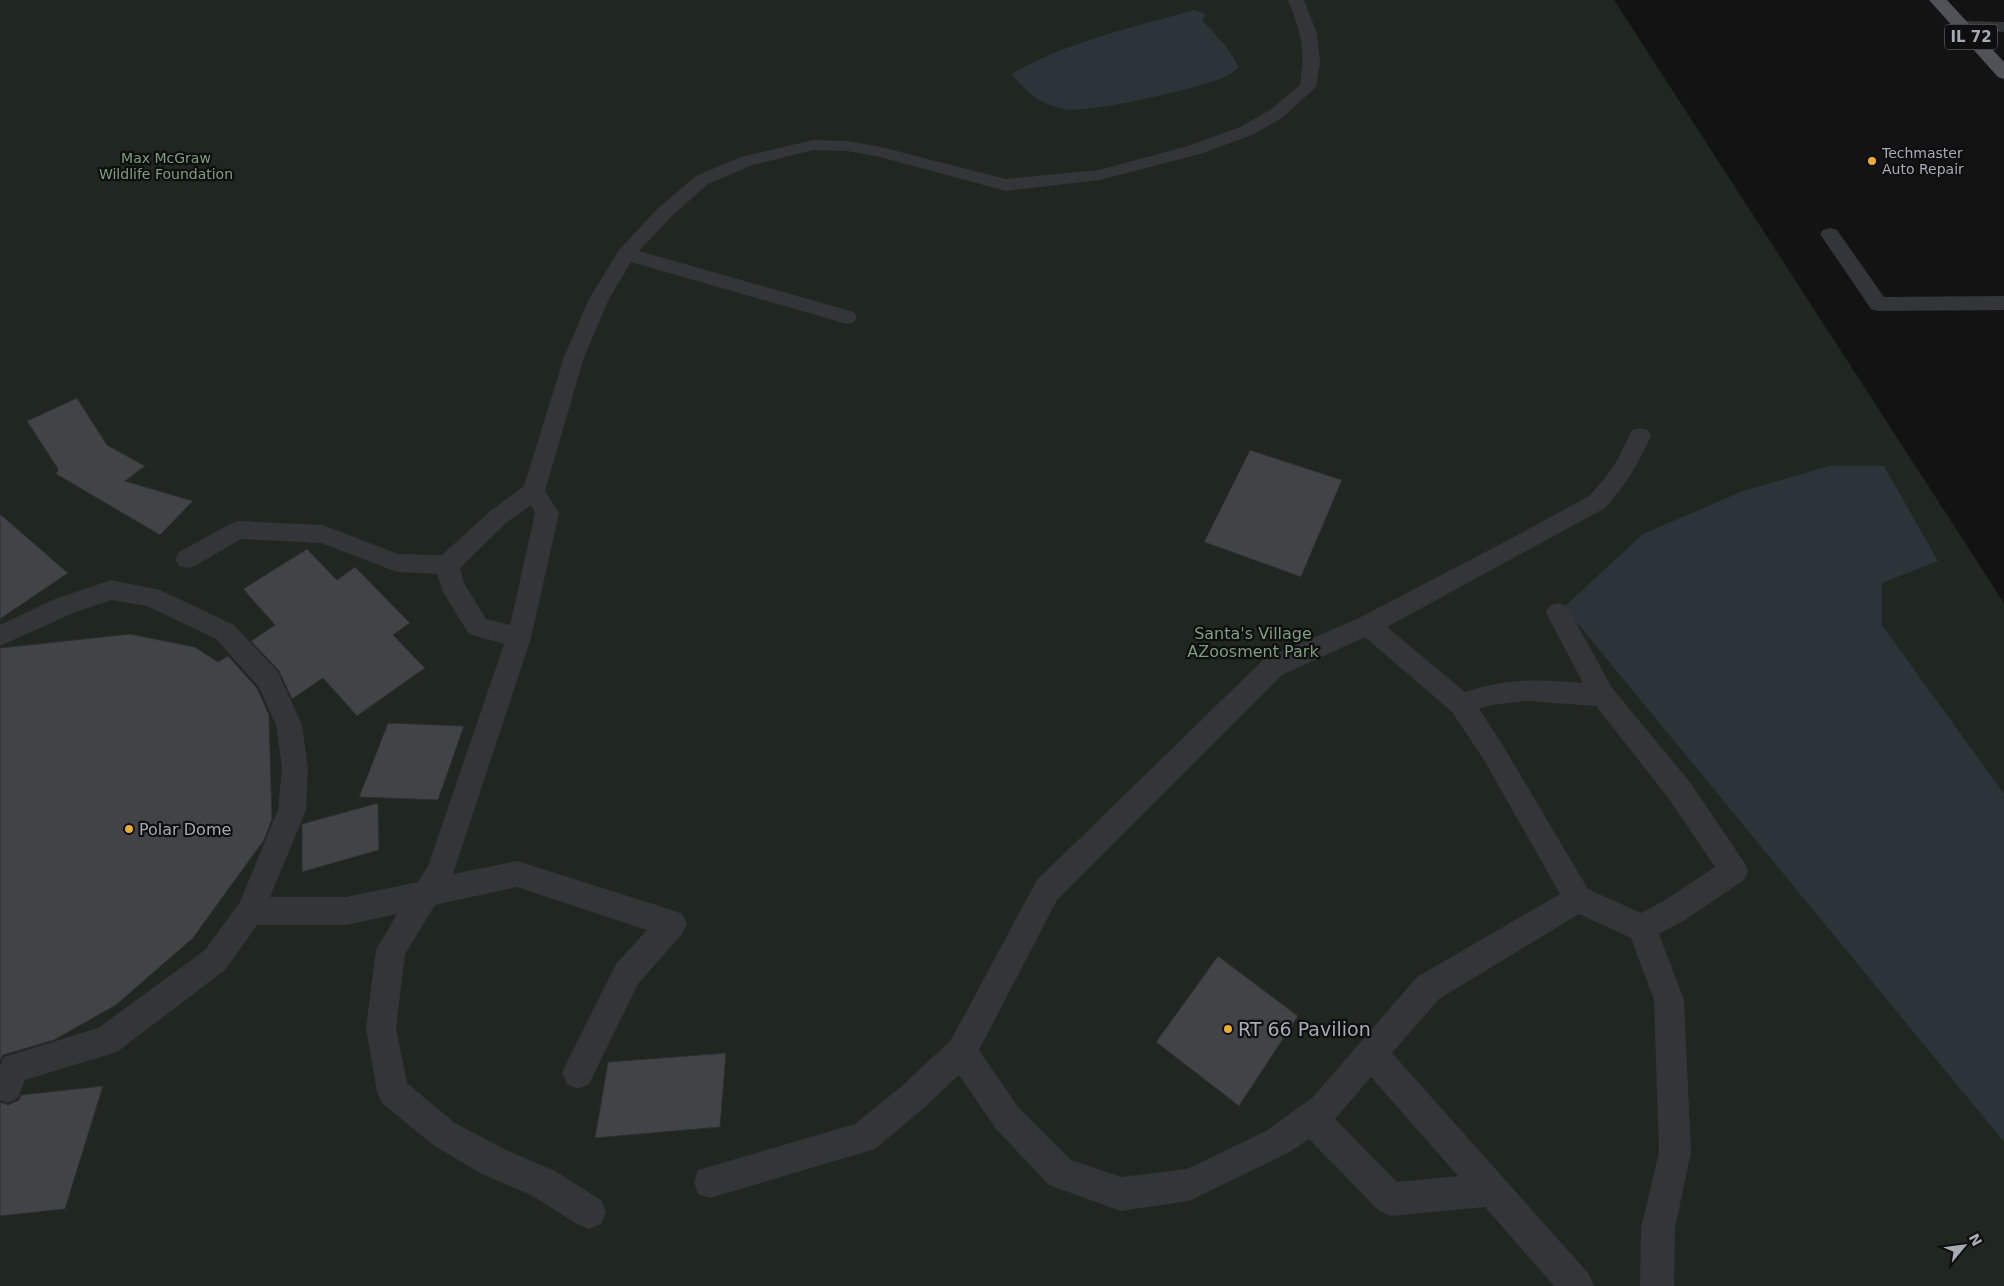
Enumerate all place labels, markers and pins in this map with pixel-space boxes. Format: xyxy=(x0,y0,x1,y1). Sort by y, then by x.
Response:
place label: Techmaster Auto Repair xyxy=(1881,145,1964,177)
marker: Techmaster Auto Repair xyxy=(1866,155,1878,167)
place label: Polar Dome xyxy=(139,820,231,839)
marker: Polar Dome xyxy=(123,823,135,835)
place label: RT 66 Pavilion xyxy=(1238,1018,1371,1040)
marker: RT 66 Pavilion xyxy=(1222,1023,1234,1035)

